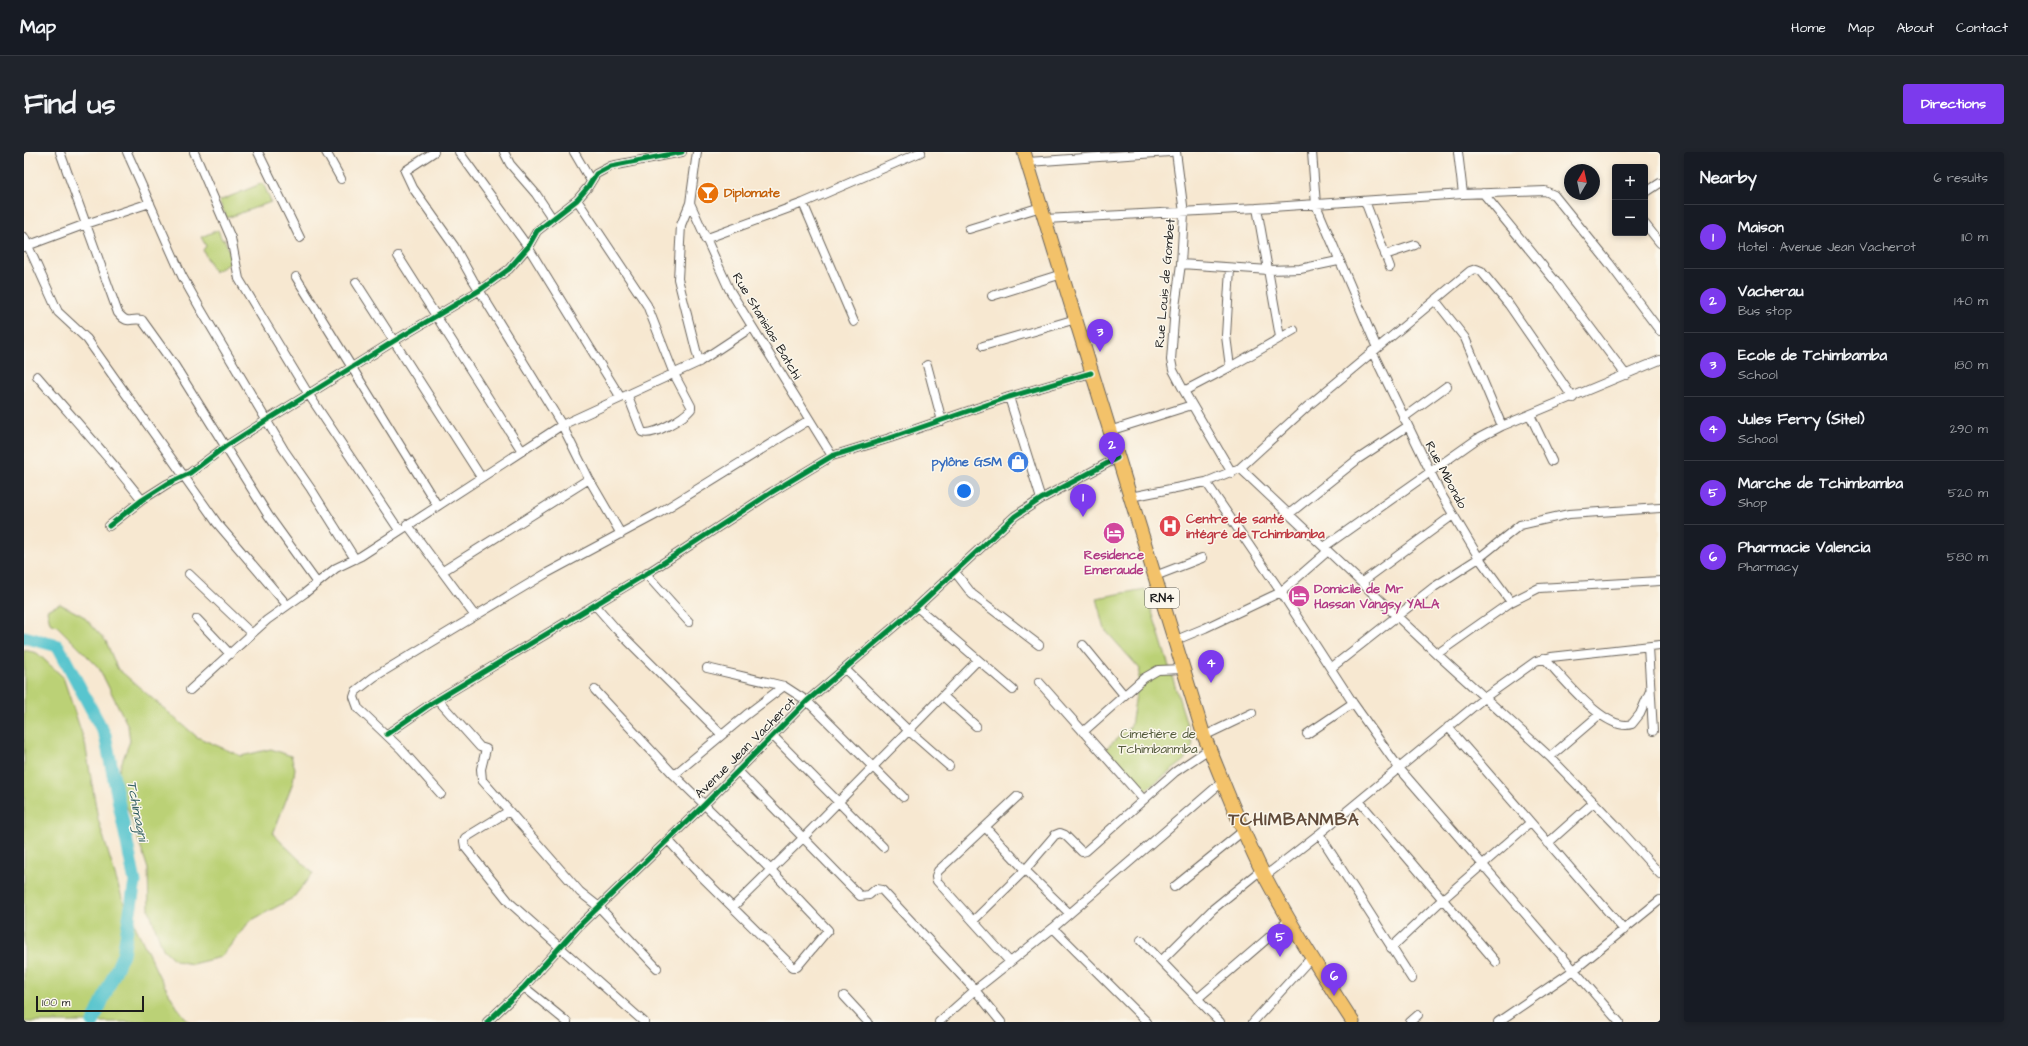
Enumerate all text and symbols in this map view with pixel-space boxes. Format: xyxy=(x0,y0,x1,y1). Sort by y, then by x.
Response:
text: Map xyxy=(20,14,56,41)
text: Home xyxy=(1791,18,1826,38)
text: Map xyxy=(1848,18,1874,38)
text: About xyxy=(1896,18,1934,38)
text: Contact xyxy=(1956,18,2008,38)
button: Directions xyxy=(1903,84,2004,124)
text: Find us xyxy=(24,85,115,124)
north arrow xyxy=(1564,164,1600,200)
map controls xyxy=(1612,164,1648,236)
button: + xyxy=(1612,164,1648,200)
text: Nearby xyxy=(1700,166,1757,190)
text: 6 results xyxy=(1933,169,1988,187)
bar icon: Diplomate xyxy=(695,180,721,206)
place label: Diplomate xyxy=(724,184,780,203)
button: − xyxy=(1612,200,1648,236)
street label: Rue Louis de Gombet xyxy=(1150,217,1180,348)
text: Maison xyxy=(1738,217,1784,238)
text: 1 xyxy=(1712,228,1714,246)
text: 110 m xyxy=(1961,228,1988,246)
text: Hotel · Avenue Jean Vacherot xyxy=(1738,238,1916,256)
street label: Rue Stanislas Batchi xyxy=(728,269,806,383)
text: Vacherau xyxy=(1738,281,1804,302)
text: 2 xyxy=(1709,292,1717,310)
text: 140 m xyxy=(1954,292,1988,310)
text: Bus stop xyxy=(1738,302,1792,320)
pin: 3 xyxy=(1087,319,1113,352)
text: Ecole de Tchimbamba xyxy=(1738,345,1887,366)
text: 3 xyxy=(1710,356,1716,374)
text: 180 m xyxy=(1954,356,1988,374)
text: School xyxy=(1738,366,1778,384)
text: Jules Ferry (Site1) xyxy=(1738,409,1865,430)
text: 4 xyxy=(1709,420,1717,438)
text: 290 m xyxy=(1950,420,1988,438)
text: School xyxy=(1738,430,1778,448)
pin: 2 xyxy=(1099,432,1125,465)
street label: Rue Mbondo xyxy=(1421,438,1472,512)
shop icon: pylône GSM xyxy=(1005,449,1031,475)
place label: pylône GSM xyxy=(931,453,1002,472)
text: Marche de Tchimbamba xyxy=(1738,473,1903,494)
your location xyxy=(954,481,974,501)
pin: 1 xyxy=(1070,484,1096,517)
text: 5 xyxy=(1708,484,1718,502)
text: 520 m xyxy=(1948,484,1988,502)
text: Shop xyxy=(1738,494,1767,512)
place label: Centre de santé intégré de Tchimbamba xyxy=(1186,510,1325,545)
hospital icon: Centre de santé intégré de Tchimbamba xyxy=(1157,513,1183,539)
hotel icon: Residence Emeraude xyxy=(1101,520,1127,546)
text: Pharmacie Valencia xyxy=(1738,537,1871,558)
place label: Residence Emeraude xyxy=(1084,546,1144,579)
text: 6 xyxy=(1709,548,1717,566)
text: 580 m xyxy=(1947,548,1988,566)
text: Pharmacy xyxy=(1738,558,1799,576)
place label: Domicile de Mr Hassan Vangsy YALA xyxy=(1314,580,1440,615)
hotel icon: Domicile de Mr Hassan Vangsy YALA xyxy=(1286,583,1312,609)
road number: RN4 xyxy=(1145,588,1179,608)
pin: 4 xyxy=(1198,650,1224,683)
street label: Avenue Jean Vacherot xyxy=(691,693,800,802)
park label: Cimetière de Tchimbanmba xyxy=(1118,725,1198,758)
water label: Tchimagni xyxy=(121,779,153,845)
district label: TCHIMBANMBA xyxy=(1227,808,1360,832)
pin: 5 xyxy=(1267,924,1293,957)
pin: 6 xyxy=(1321,963,1347,996)
scale bar xyxy=(36,994,144,1013)
text: 100 m xyxy=(42,995,70,1010)

